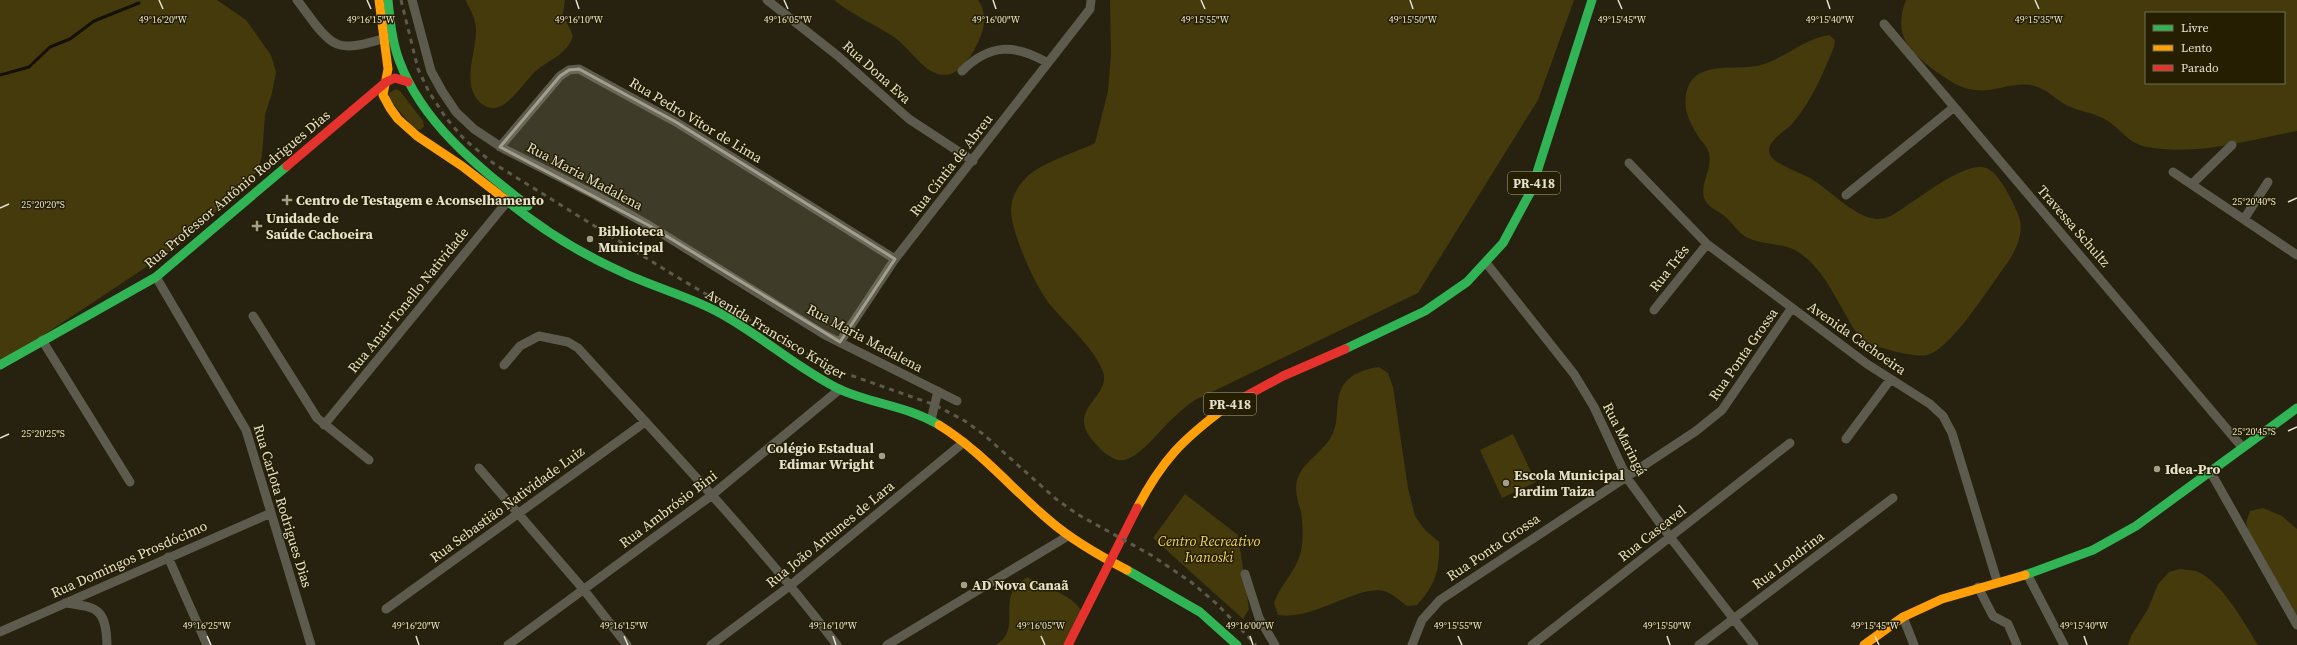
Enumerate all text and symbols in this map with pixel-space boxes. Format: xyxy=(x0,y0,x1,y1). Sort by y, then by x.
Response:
legend xyxy=(2145,12,2285,84)
text: 49°16'20"W xyxy=(139,13,188,26)
text: 49°16'15"W xyxy=(347,13,396,26)
text: 49°16'10"W xyxy=(555,13,604,26)
text: 49°16'05"W xyxy=(764,13,813,26)
text: 49°16'00"W xyxy=(972,13,1021,26)
text: 49°15'55"W xyxy=(1181,13,1230,26)
text: 49°15'50"W xyxy=(1389,13,1438,26)
text: 49°15'45"W xyxy=(1598,13,1647,26)
text: 49°15'40"W xyxy=(1806,13,1855,26)
text: 49°15'35"W xyxy=(2015,13,2064,26)
text: Livre xyxy=(2181,20,2209,36)
street label: Rua Dona Eva xyxy=(838,36,916,109)
text: Lento xyxy=(2181,40,2212,56)
text: Parado xyxy=(2181,60,2219,76)
street label: Rua Pedro Vitor de Lima xyxy=(626,72,767,168)
street label: Rua Professor Antônio Rodrigues Dias xyxy=(140,105,334,273)
street label: Rua Cíntia de Abreu xyxy=(905,110,997,220)
street label: Rua Maria Madalena xyxy=(523,137,647,215)
road number: PR-418 xyxy=(1508,172,1560,194)
street label: Travessa Schultz xyxy=(2033,181,2116,272)
place label: Centro de Testagem e Aconselhamento xyxy=(296,190,544,210)
marker: Centro de Testagem e Aconselhamento xyxy=(281,194,293,206)
text: 25°20'40"S xyxy=(2232,195,2276,208)
text: 25°20'20"S xyxy=(21,198,65,211)
place label: Unidade de Saúde Cachoeira xyxy=(266,208,373,244)
marker: Unidade de Saúde Cachoeira xyxy=(251,220,263,232)
place label: Biblioteca Municipal xyxy=(598,221,664,257)
street label: Rua Anair Tonello Natividade xyxy=(343,223,473,377)
marker: Biblioteca Municipal xyxy=(585,234,595,244)
street label: Rua Três xyxy=(1644,240,1694,296)
street label: Avenida Francisco Krüger xyxy=(702,284,850,384)
street label: Avenida Cachoeira xyxy=(1804,296,1911,380)
street label: Rua Maria Madalena xyxy=(803,299,927,377)
street label: Rua Ponta Grossa xyxy=(1704,303,1783,404)
road number: PR-418 xyxy=(1204,393,1256,415)
street label: Rua Maringá xyxy=(1598,399,1652,480)
street label: Rua Carlota Rodrigues Dias xyxy=(249,422,317,590)
text: 25°20'45"S xyxy=(2232,425,2276,438)
text: 25°20'25"S xyxy=(21,427,65,440)
place label: Colégio Estadual Edimar Wright xyxy=(767,438,875,474)
street label: Rua Sebastião Natividade Luiz xyxy=(426,441,589,567)
marker: Colégio Estadual Edimar Wright xyxy=(877,451,887,461)
place label: Idea-Pro xyxy=(2165,459,2221,479)
marker: Idea-Pro xyxy=(2152,464,2162,474)
place label: Escola Municipal Jardim Taiza xyxy=(1513,465,1625,501)
street label: Rua Ambrósio Bini xyxy=(615,466,721,552)
street label: Rua João Antunes de Lara xyxy=(761,475,899,592)
marker: Escola Municipal Jardim Taiza xyxy=(1501,478,1511,488)
street label: Rua Cascavel xyxy=(1614,500,1690,566)
street label: Rua Ponta Grossa xyxy=(1442,508,1544,586)
street label: Rua Domingos Prosdócimo xyxy=(48,515,211,603)
street label: Rua Londrina xyxy=(1748,526,1829,594)
park label: Centro Recreativo Ivanoski xyxy=(1158,531,1260,567)
place label: AD Nova Canaã xyxy=(972,575,1069,595)
marker: AD Nova Canaã xyxy=(959,580,969,590)
text: 49°16'25"W xyxy=(183,619,232,632)
text: 49°16'20"W xyxy=(392,619,441,632)
text: 49°16'15"W xyxy=(600,619,649,632)
text: 49°16'10"W xyxy=(809,619,858,632)
text: 49°16'05"W xyxy=(1017,619,1066,632)
text: 49°16'00"W xyxy=(1226,619,1275,632)
text: 49°15'55"W xyxy=(1434,619,1483,632)
text: 49°15'50"W xyxy=(1643,619,1692,632)
text: 49°15'45"W xyxy=(1851,619,1900,632)
text: 49°15'40"W xyxy=(2060,619,2109,632)

